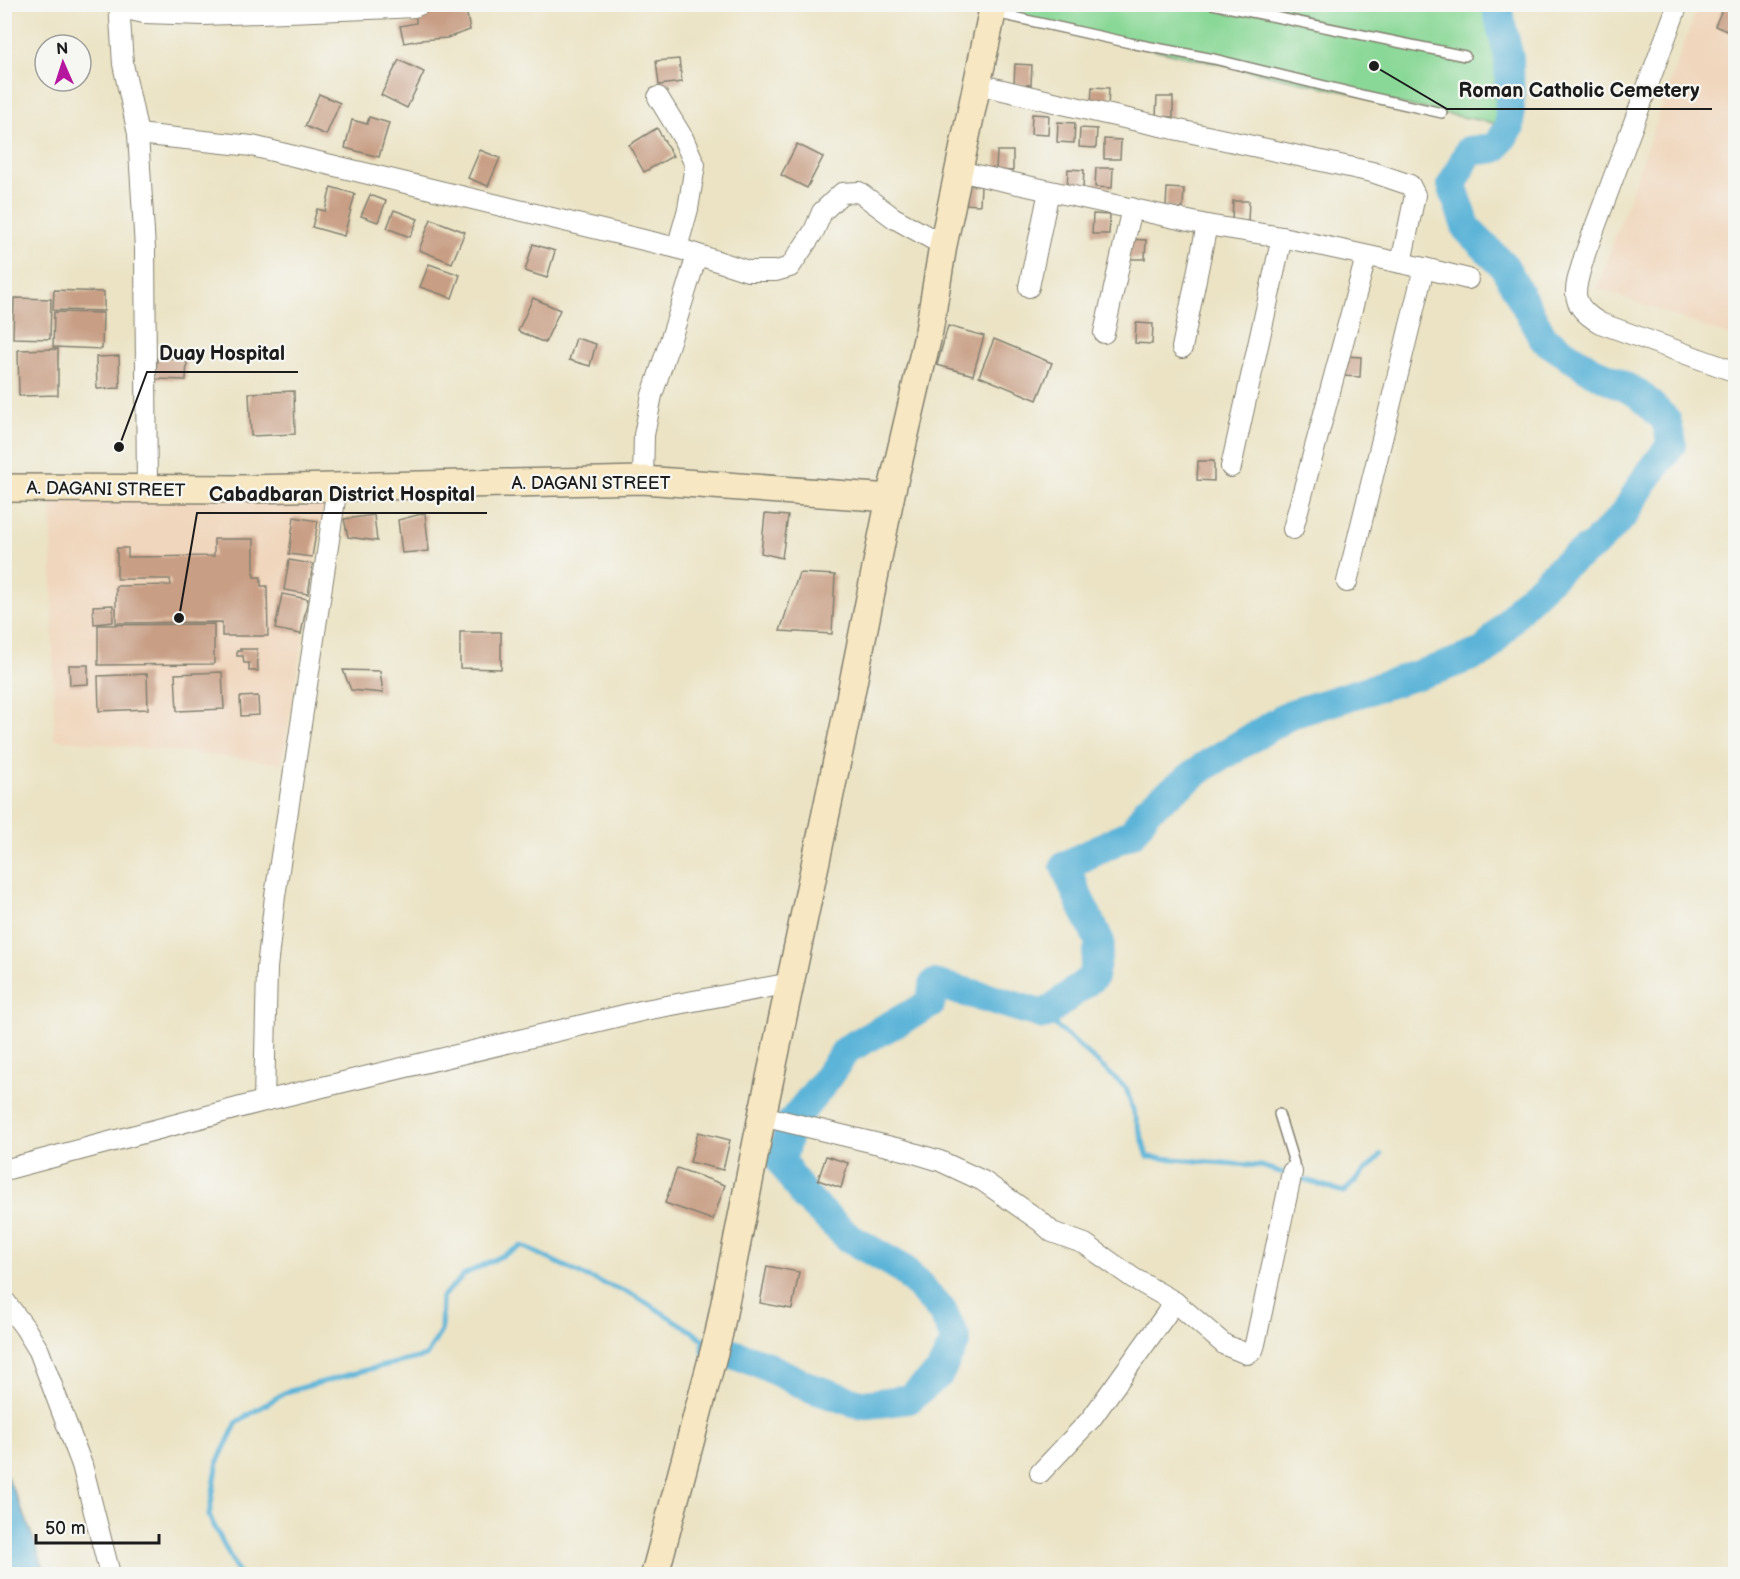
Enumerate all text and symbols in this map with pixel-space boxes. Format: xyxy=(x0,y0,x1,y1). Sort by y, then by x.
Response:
north arrow xyxy=(33,33,93,93)
text: N xyxy=(56,40,69,59)
callout: Roman Catholic Cemetery xyxy=(1447,71,1712,109)
text: Roman Catholic Cemetery xyxy=(1459,79,1700,103)
callout: Duay Hospital xyxy=(147,334,298,372)
text: Duay Hospital xyxy=(159,342,285,366)
street label: A. DAGANI STREET xyxy=(512,473,671,494)
callout: Cabadbaran District Hospital xyxy=(197,475,487,513)
street label: A. DAGANI STREET xyxy=(26,478,186,501)
text: Cabadbaran District Hospital xyxy=(209,483,475,507)
scale bar xyxy=(36,1507,159,1545)
text: 50 m xyxy=(45,1518,86,1539)

